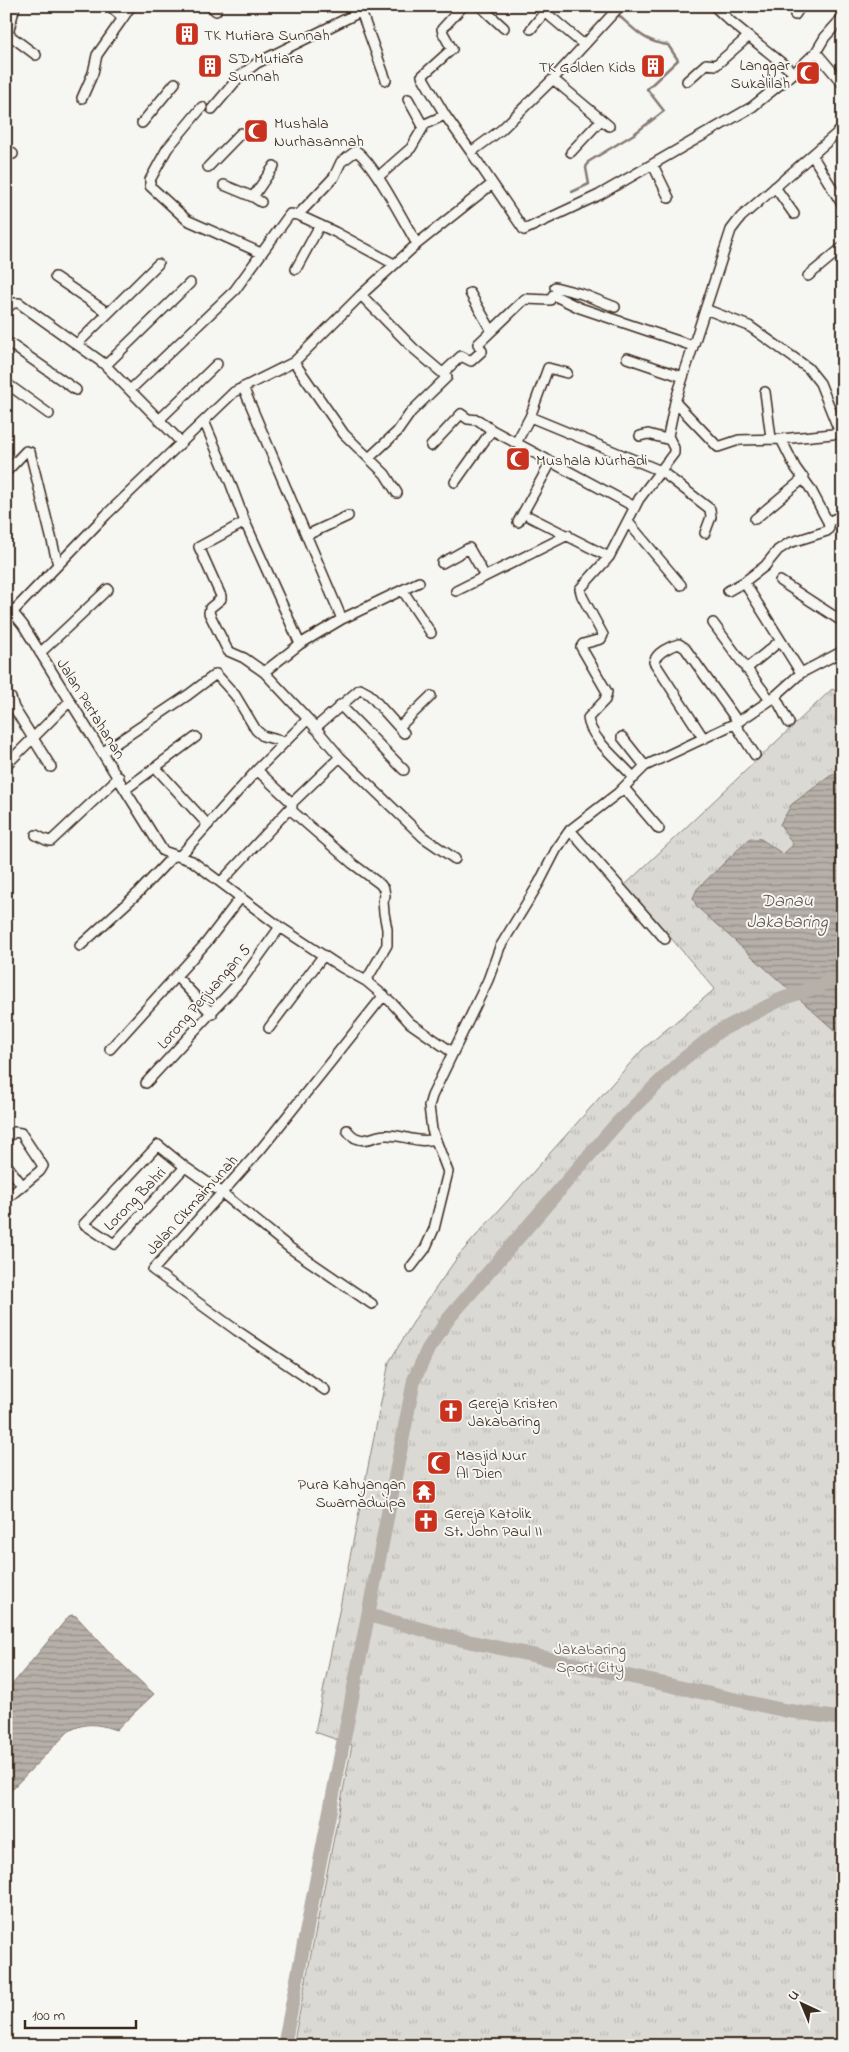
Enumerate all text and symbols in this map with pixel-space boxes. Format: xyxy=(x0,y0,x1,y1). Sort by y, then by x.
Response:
building icon: TK Mutiara Sunnah xyxy=(174,21,200,47)
place label: TK Mutiara Sunnah xyxy=(204,24,330,48)
place label: SD Mutiara Sunnah xyxy=(228,47,303,89)
building icon: SD Mutiara Sunnah xyxy=(197,53,223,79)
building icon: TK Golden Kids xyxy=(640,53,666,79)
place label: Langgar Sukalilah xyxy=(730,54,790,96)
place label: TK Golden Kids xyxy=(539,56,636,80)
mosque icon: Langgar Sukalilah xyxy=(795,60,821,86)
place label: Mushala Nurhasannah xyxy=(274,112,364,154)
mosque icon: Mushala Nurhasannah xyxy=(243,118,269,144)
mosque icon: Mushala Nurhadi xyxy=(505,446,531,472)
place label: Mushala Nurhadi xyxy=(536,449,648,473)
street label: Jalan Pertahanan xyxy=(50,654,131,764)
water label: Danau Jakabaring xyxy=(746,889,828,936)
street label: Lorong Perjuangan 5 xyxy=(152,939,257,1055)
street label: Jalan Cikmaimunah xyxy=(141,1150,244,1261)
street label: Lorong Bahri xyxy=(99,1162,172,1237)
place label: Gereja Kristen Jakabaring xyxy=(468,1392,557,1434)
church icon: Gereja Kristen Jakabaring xyxy=(438,1398,464,1424)
place label: Masjid Nur Al Dien xyxy=(456,1444,526,1486)
mosque icon: Masjid Nur Al Dien xyxy=(426,1450,452,1476)
place label: Pura Kahyangan Swarnadwipa xyxy=(298,1473,406,1515)
temple icon: Pura Kahyangan Swarnadwipa xyxy=(411,1479,437,1505)
place label: Gereja Katolik St. John Paul II xyxy=(444,1502,542,1544)
church icon: Gereja Katolik St. John Paul II xyxy=(413,1508,439,1534)
park label: Jakabaring Sport City xyxy=(554,1638,626,1680)
north arrow xyxy=(776,1980,826,2030)
text: U xyxy=(784,1985,805,2006)
scale bar xyxy=(25,1997,136,2029)
text: 100 m xyxy=(32,2005,65,2027)

